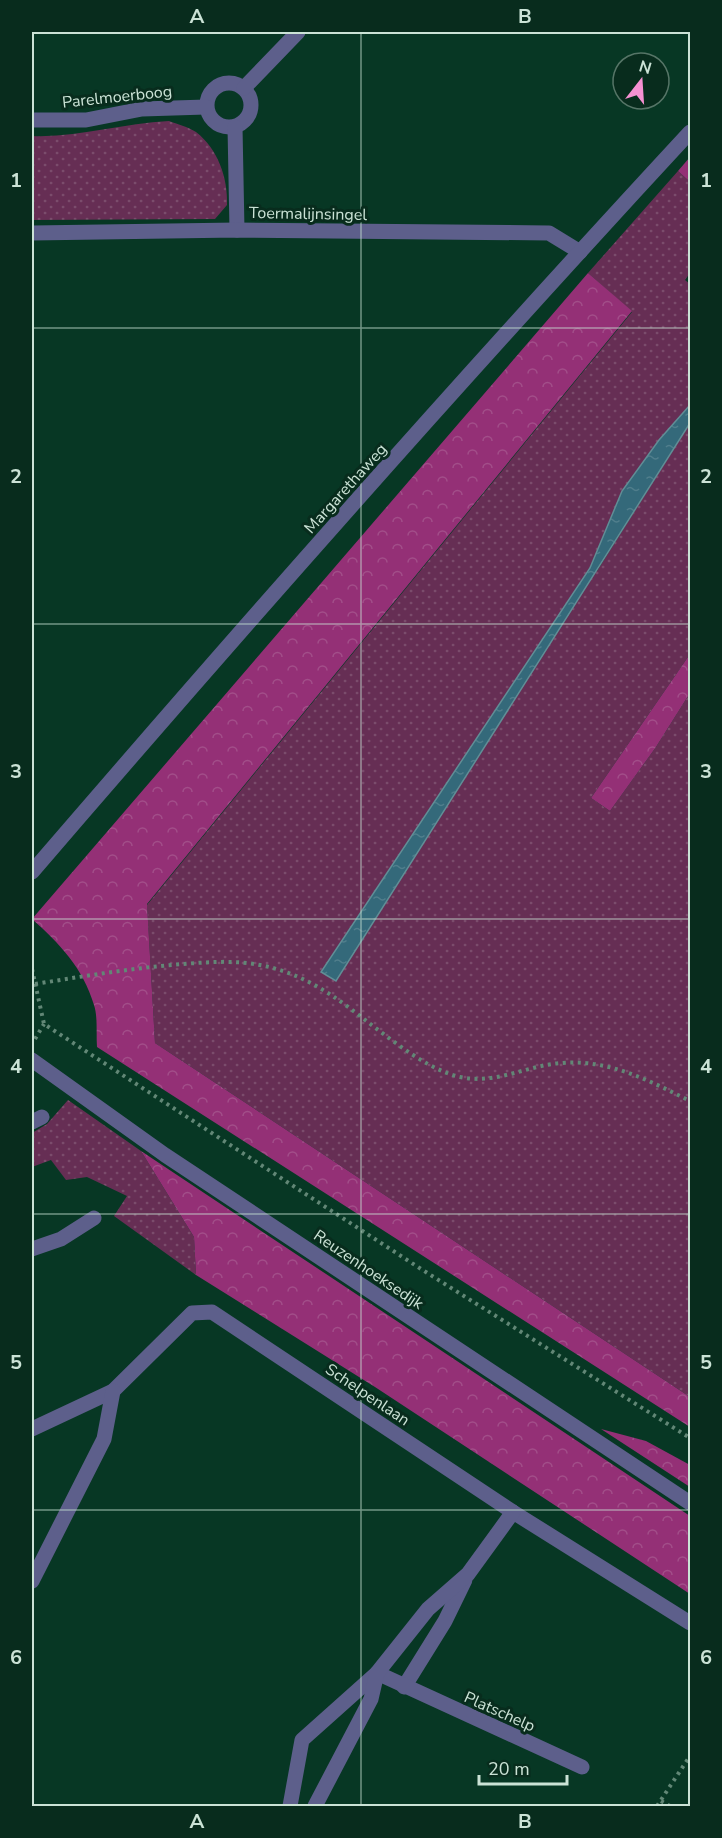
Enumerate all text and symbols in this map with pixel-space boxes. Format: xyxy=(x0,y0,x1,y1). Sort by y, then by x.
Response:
text: A xyxy=(190,3,205,30)
text: B xyxy=(518,3,532,30)
north arrow xyxy=(611,51,671,111)
text: N xyxy=(636,55,654,80)
street label: Parelmoerboog xyxy=(61,80,173,114)
text: 1 xyxy=(10,167,22,194)
text: 1 xyxy=(700,167,712,194)
street label: Toermalijnsingel xyxy=(249,202,368,226)
street label: Margarethaweg xyxy=(299,439,392,538)
text: 2 xyxy=(10,463,22,490)
text: 2 xyxy=(700,463,712,490)
text: 3 xyxy=(10,758,22,785)
text: 3 xyxy=(700,758,712,785)
text: 4 xyxy=(10,1053,22,1080)
text: 4 xyxy=(700,1053,712,1080)
street label: Reuzenhoeksedijk xyxy=(309,1225,429,1315)
text: 5 xyxy=(10,1349,22,1376)
text: 5 xyxy=(700,1349,712,1376)
street label: Schelpenlaan xyxy=(321,1359,414,1431)
text: 6 xyxy=(10,1644,22,1671)
text: 6 xyxy=(700,1644,712,1671)
street label: Platschelp xyxy=(461,1686,539,1737)
scale bar xyxy=(479,1748,568,1786)
text: 20 m xyxy=(488,1757,530,1781)
text: A xyxy=(190,1808,205,1835)
text: B xyxy=(518,1808,532,1835)

